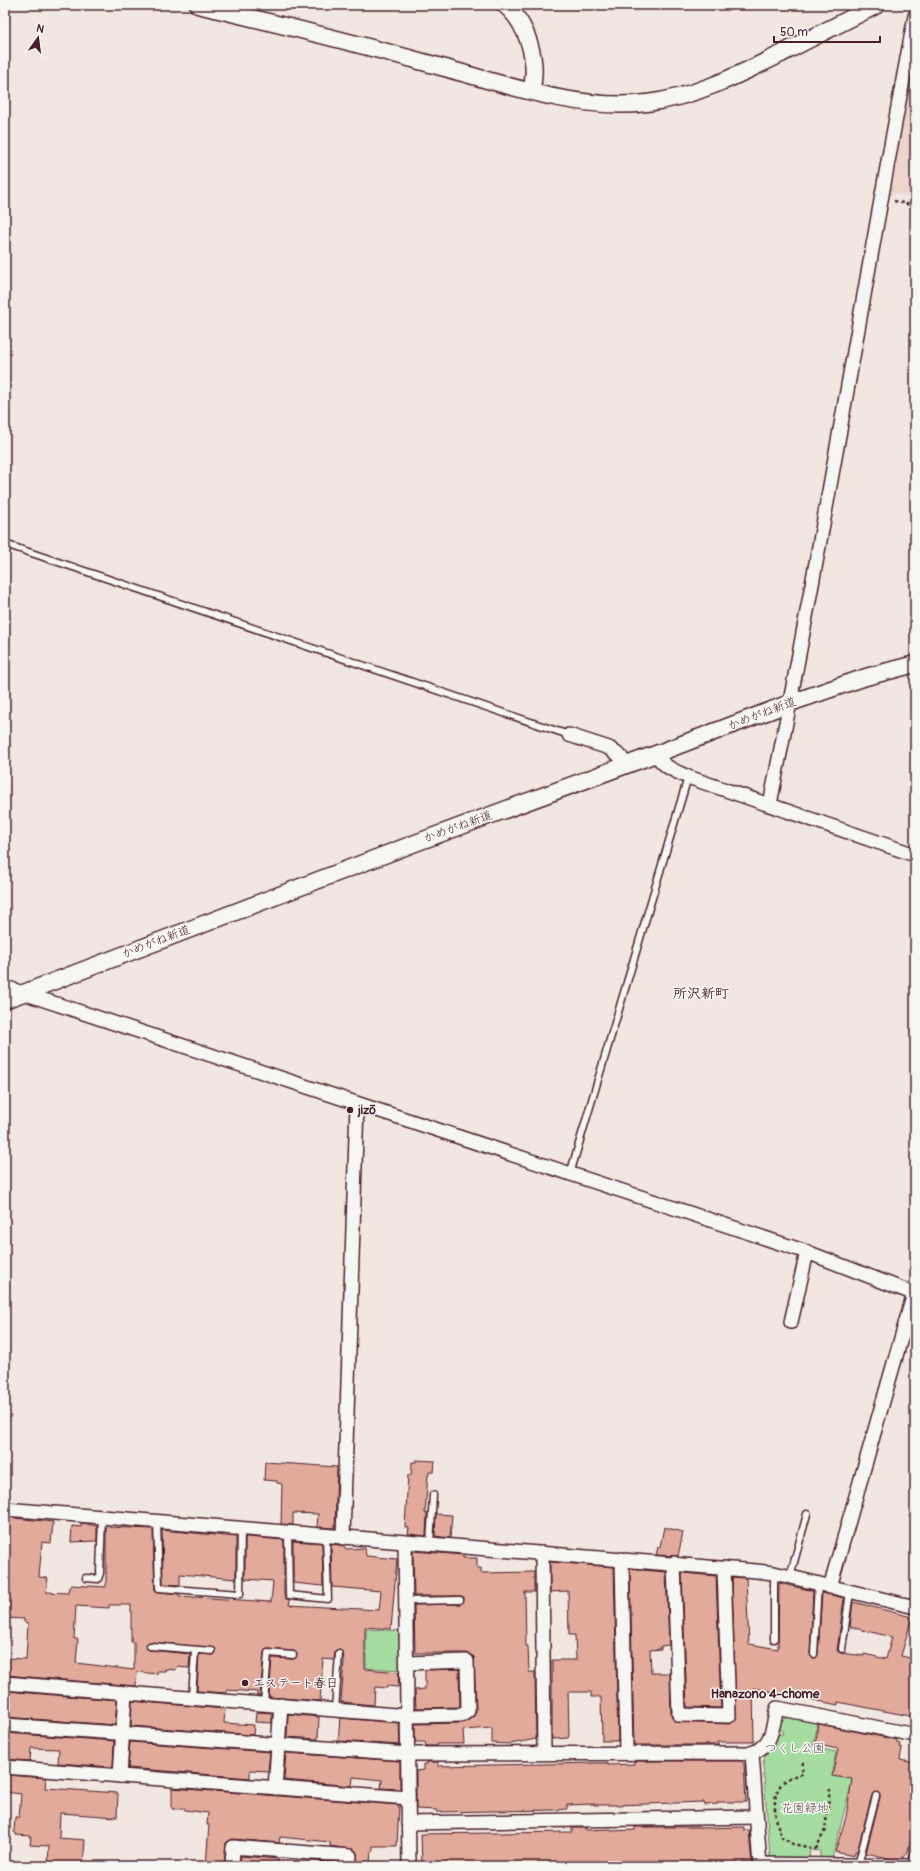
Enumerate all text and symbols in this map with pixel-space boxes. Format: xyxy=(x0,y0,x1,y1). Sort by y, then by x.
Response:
north arrow xyxy=(18,18,58,58)
scale bar xyxy=(774,18,880,44)
text: N xyxy=(35,22,46,36)
text: 50 m xyxy=(780,25,808,40)
street label: かめがね新道 xyxy=(726,694,798,734)
street label: かめがね新道 xyxy=(422,808,494,846)
street label: かめがね新道 xyxy=(120,922,192,962)
district label: 所沢新町 xyxy=(673,985,729,1002)
place label: jizō xyxy=(357,1103,376,1118)
marker: jizō xyxy=(345,1105,355,1115)
place label: エステート春日 xyxy=(253,1676,338,1691)
marker: エステート春日 xyxy=(240,1678,250,1688)
district label: Hanazono 4-chome xyxy=(711,1686,820,1702)
park label: つくし公園 xyxy=(765,1741,825,1756)
park label: 花園緑地 xyxy=(781,1801,829,1816)

